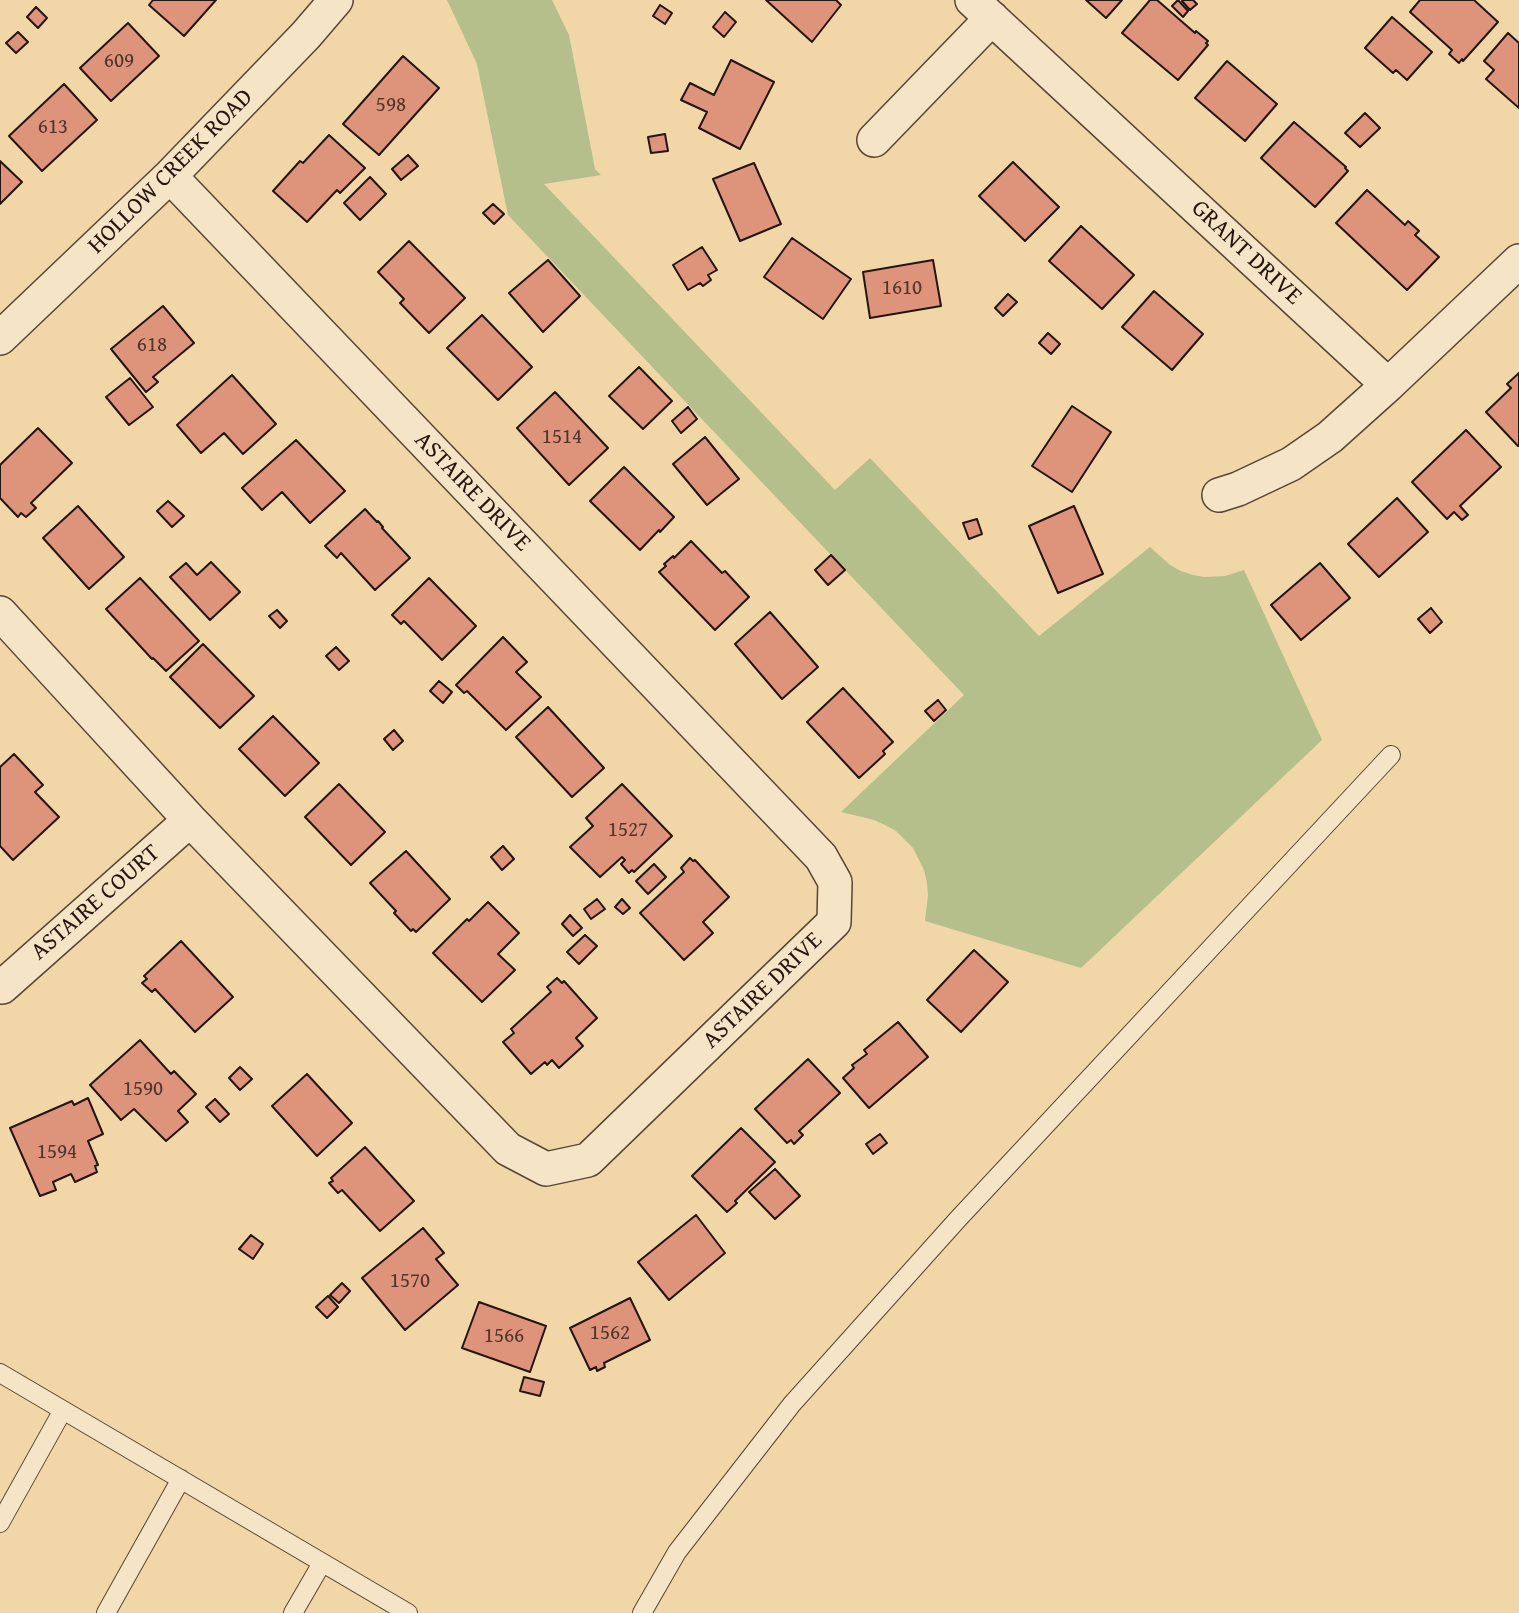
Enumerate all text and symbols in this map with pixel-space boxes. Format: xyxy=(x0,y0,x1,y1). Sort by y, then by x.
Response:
house number: 609 xyxy=(104,49,134,75)
street label: HOLLOW CREEK ROAD xyxy=(82,83,260,261)
house number: 598 xyxy=(376,93,406,119)
house number: 613 xyxy=(38,115,68,141)
street label: GRANT DRIVE xyxy=(1185,195,1307,311)
house number: 1610 xyxy=(882,276,922,302)
house number: 618 xyxy=(137,333,167,359)
house number: 1514 xyxy=(542,425,582,451)
street label: ASTAIRE DRIVE xyxy=(408,426,536,558)
house number: 1527 xyxy=(608,818,648,844)
street label: ASTAIRE COURT xyxy=(26,839,166,967)
street label: ASTAIRE DRIVE xyxy=(697,927,829,1055)
house number: 1590 xyxy=(123,1077,163,1103)
house number: 1594 xyxy=(37,1140,77,1166)
house number: 1570 xyxy=(390,1269,430,1295)
house number: 1562 xyxy=(590,1321,630,1347)
house number: 1566 xyxy=(484,1324,524,1350)

